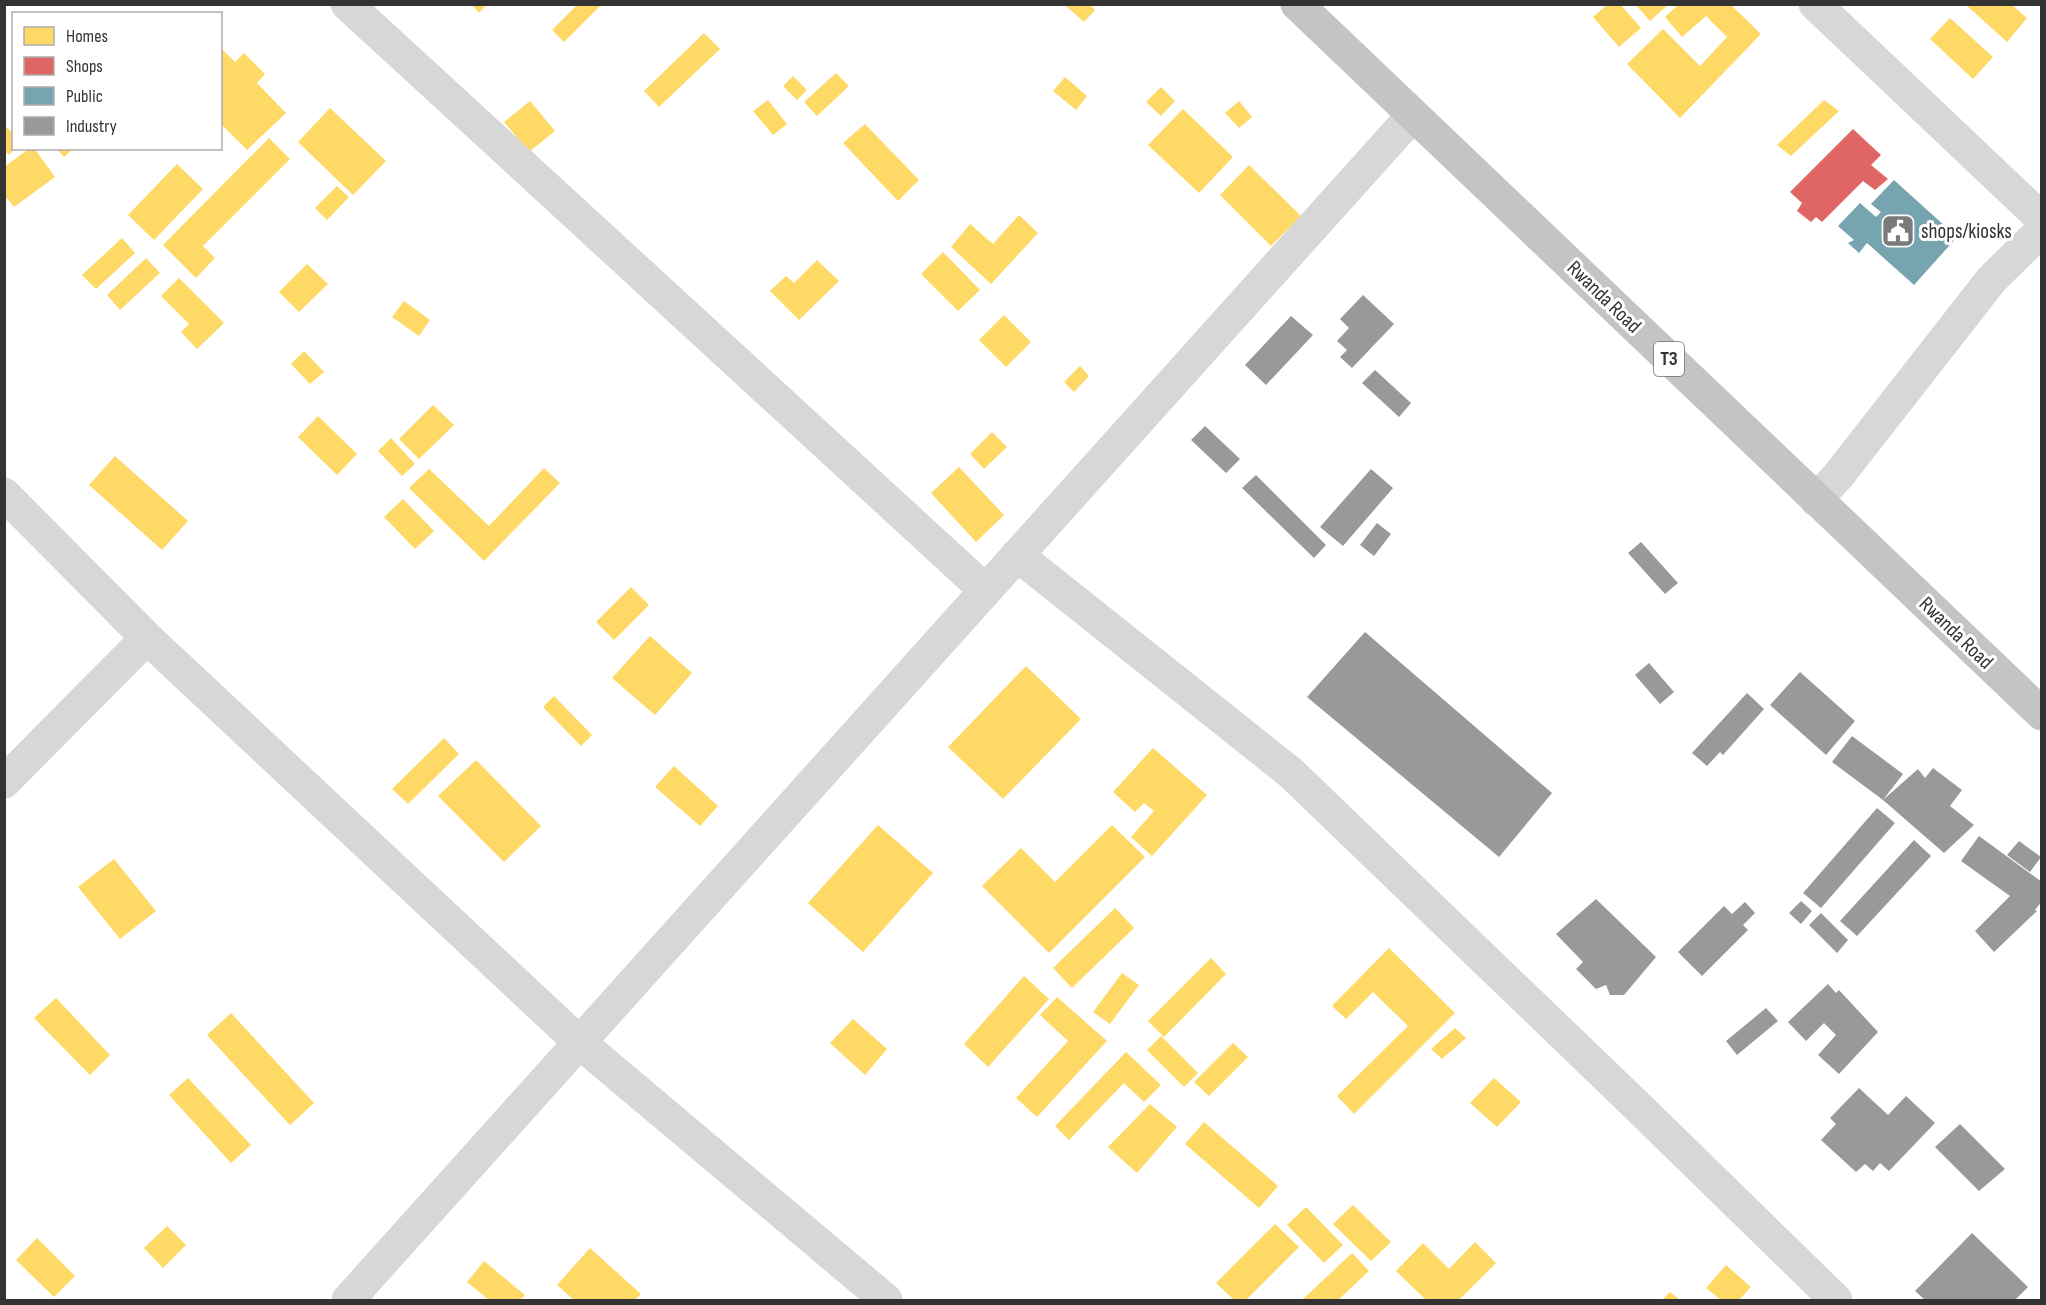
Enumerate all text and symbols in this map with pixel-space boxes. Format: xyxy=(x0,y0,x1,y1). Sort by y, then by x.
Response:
legend xyxy=(12,12,222,150)
text: Homes xyxy=(66,26,108,47)
text: Shops xyxy=(66,56,103,77)
text: Public xyxy=(66,86,103,107)
text: Industry xyxy=(66,116,117,137)
public building icon: shops/kiosks xyxy=(1880,213,1916,249)
place label: shops/kiosks xyxy=(1921,219,2012,244)
street label: Rwanda Road xyxy=(1562,256,1646,338)
road number: T3 xyxy=(1654,342,1684,376)
street label: Rwanda Road xyxy=(1914,592,1998,674)

